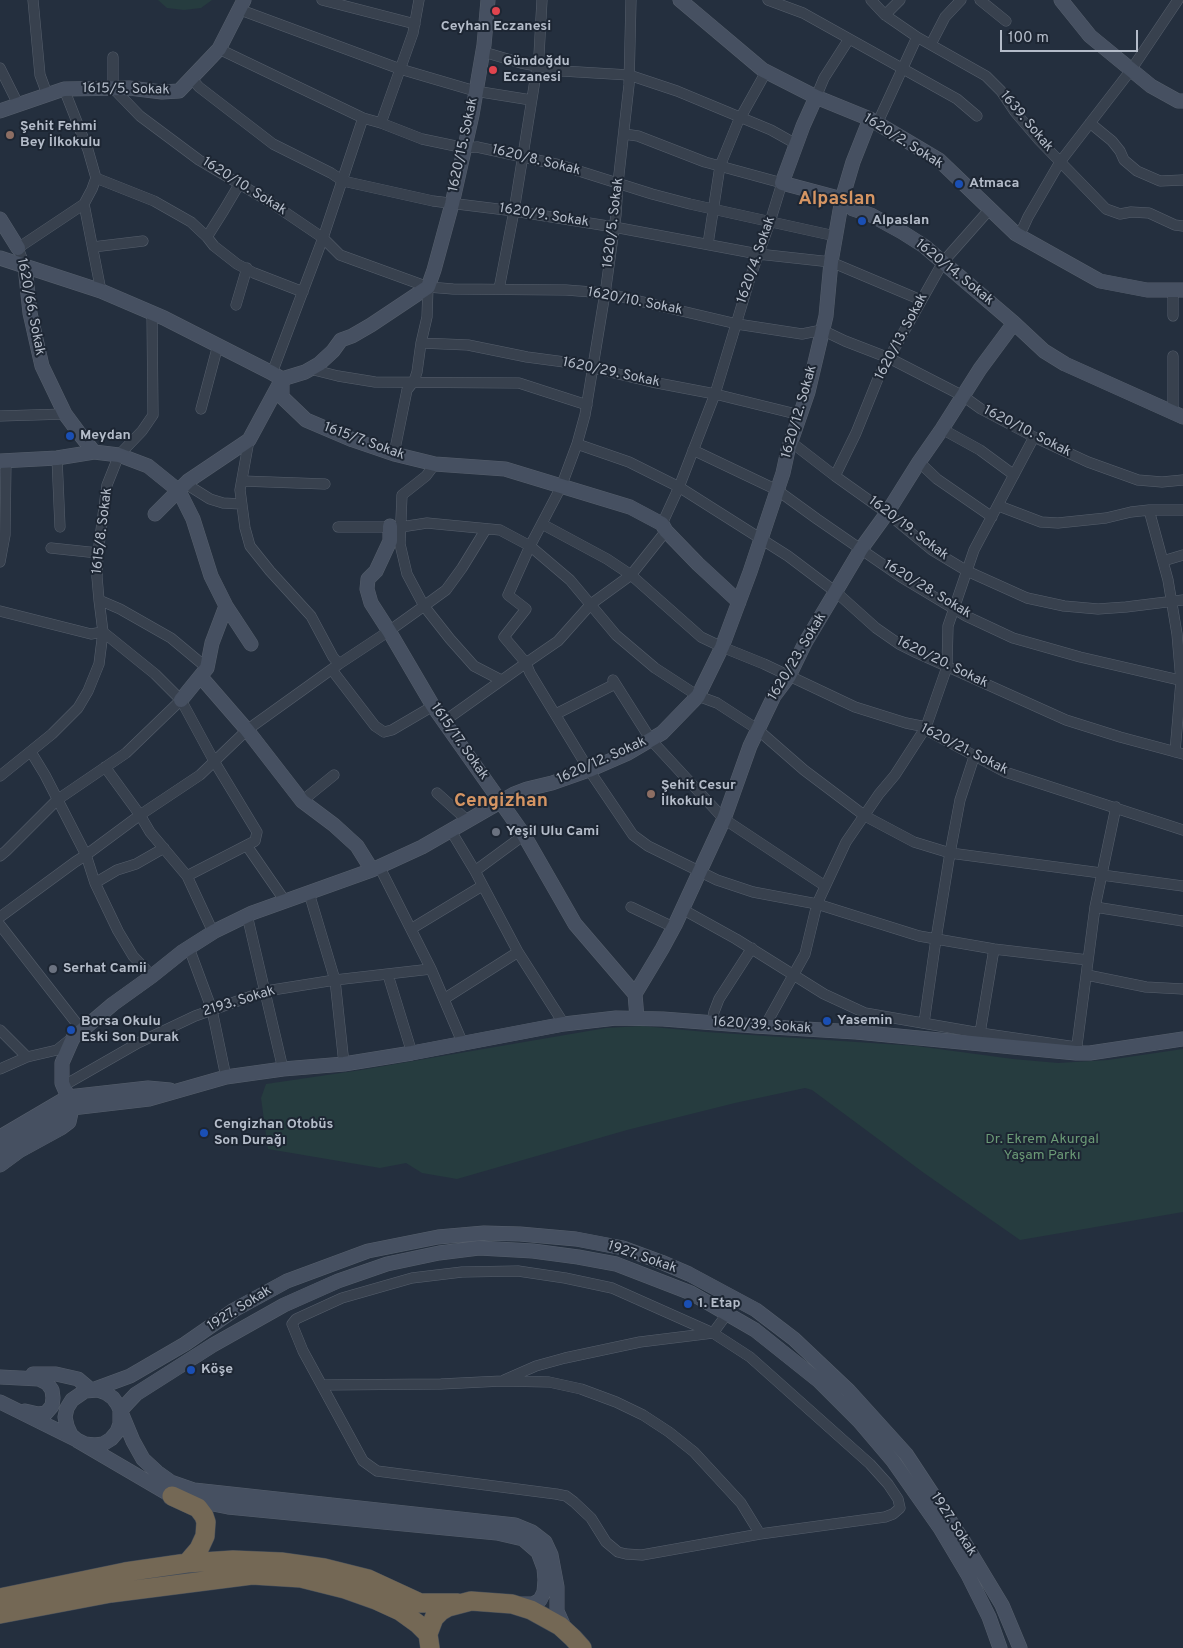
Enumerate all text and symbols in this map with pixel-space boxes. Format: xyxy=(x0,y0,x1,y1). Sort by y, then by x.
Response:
marker: Ceyhan Eczanesi xyxy=(490,5,502,17)
place label: Ceyhan Eczanesi xyxy=(441,19,551,35)
scale bar xyxy=(1003,20,1140,52)
text: 100 m xyxy=(1008,29,1049,48)
place label: Gündoğdu Eczanesi xyxy=(503,54,570,86)
marker: Gündoğdu Eczanesi xyxy=(487,64,499,76)
street label: 1615/5. Sokak xyxy=(82,81,170,99)
street label: 1639. Sokak xyxy=(996,88,1056,156)
street label: 1620/15. Sokak xyxy=(446,96,482,194)
street label: 1620/2. Sokak xyxy=(860,111,946,173)
place label: Şehit Fehmi Bey İlkokulu xyxy=(20,119,101,152)
marker: Şehit Fehmi Bey İlkokulu xyxy=(4,129,16,141)
street label: 1620/8. Sokak xyxy=(490,142,582,180)
street label: 1620/10. Sokak xyxy=(199,154,289,220)
place label: Atmaca xyxy=(969,176,1019,192)
street label: 1620/5. Sokak xyxy=(600,177,628,269)
marker: Atmaca xyxy=(953,178,965,190)
district label: Alpaslan xyxy=(798,189,876,211)
street label: 1620/9. Sokak xyxy=(498,201,590,231)
place label: Alpaslan xyxy=(872,213,929,229)
street label: 1620/4. Sokak xyxy=(734,214,780,306)
marker: Alpaslan xyxy=(856,215,868,227)
street label: 1620/14. Sokak xyxy=(911,236,997,310)
street label: 1620/66. Sokak xyxy=(12,257,48,357)
street label: 1620/10. Sokak xyxy=(586,285,684,319)
street label: 1620/13. Sokak xyxy=(872,291,932,383)
street label: 1620/29. Sokak xyxy=(561,354,661,392)
street label: 1620/12. Sokak xyxy=(779,364,821,460)
street label: 1620/10. Sokak xyxy=(980,403,1074,461)
street label: 1615/7. Sokak xyxy=(321,420,407,464)
place label: Meydan xyxy=(80,428,131,444)
marker: Meydan xyxy=(64,430,76,442)
street label: 1615/8. Sokak xyxy=(89,487,117,575)
street label: 1620/19. Sokak xyxy=(865,493,951,565)
street label: 1620/28. Sokak xyxy=(880,557,974,623)
street label: 1620/23. Sokak xyxy=(765,610,831,704)
street label: 1620/20. Sokak xyxy=(893,634,991,692)
street label: 1615/17. Sokak xyxy=(426,700,492,784)
street label: 1620/21. Sokak xyxy=(917,721,1011,779)
street label: 1620/12. Sokak xyxy=(555,734,649,788)
place label: Şehit Cesur İlkokulu xyxy=(661,778,736,810)
marker: Şehit Cesur İlkokulu xyxy=(645,788,657,800)
district label: Cengizhan xyxy=(454,791,548,813)
place label: Yeşil Ulu Cami xyxy=(506,824,599,840)
marker: Yeşil Ulu Cami xyxy=(490,826,502,838)
place label: Serhat Camii xyxy=(63,961,147,977)
marker: Serhat Camii xyxy=(47,963,59,975)
street label: 2193. Sokak xyxy=(201,983,277,1021)
place label: Yasemin xyxy=(837,1013,892,1029)
place label: Borsa Okulu Eski Son Durak xyxy=(81,1014,179,1046)
street label: 1620/39. Sokak xyxy=(712,1014,812,1038)
marker: Yasemin xyxy=(821,1015,833,1027)
marker: Borsa Okulu Eski Son Durak xyxy=(65,1024,77,1036)
place label: Cengizhan Otobüs Son Durağı xyxy=(214,1117,333,1150)
marker: Cengizhan Otobüs Son Durağı xyxy=(198,1127,210,1139)
park label: Dr. Ekrem Akurgal Yaşam Parkı xyxy=(985,1132,1099,1164)
street label: 1927. Sokak xyxy=(605,1238,679,1278)
street label: 1927. Sokak xyxy=(205,1283,275,1335)
place label: 1. Etap xyxy=(698,1296,741,1312)
marker: 1. Etap xyxy=(682,1298,694,1310)
place label: Köşe xyxy=(201,1362,233,1378)
marker: Köşe xyxy=(185,1364,197,1376)
street label: 1927. Sokak xyxy=(926,1490,980,1560)

